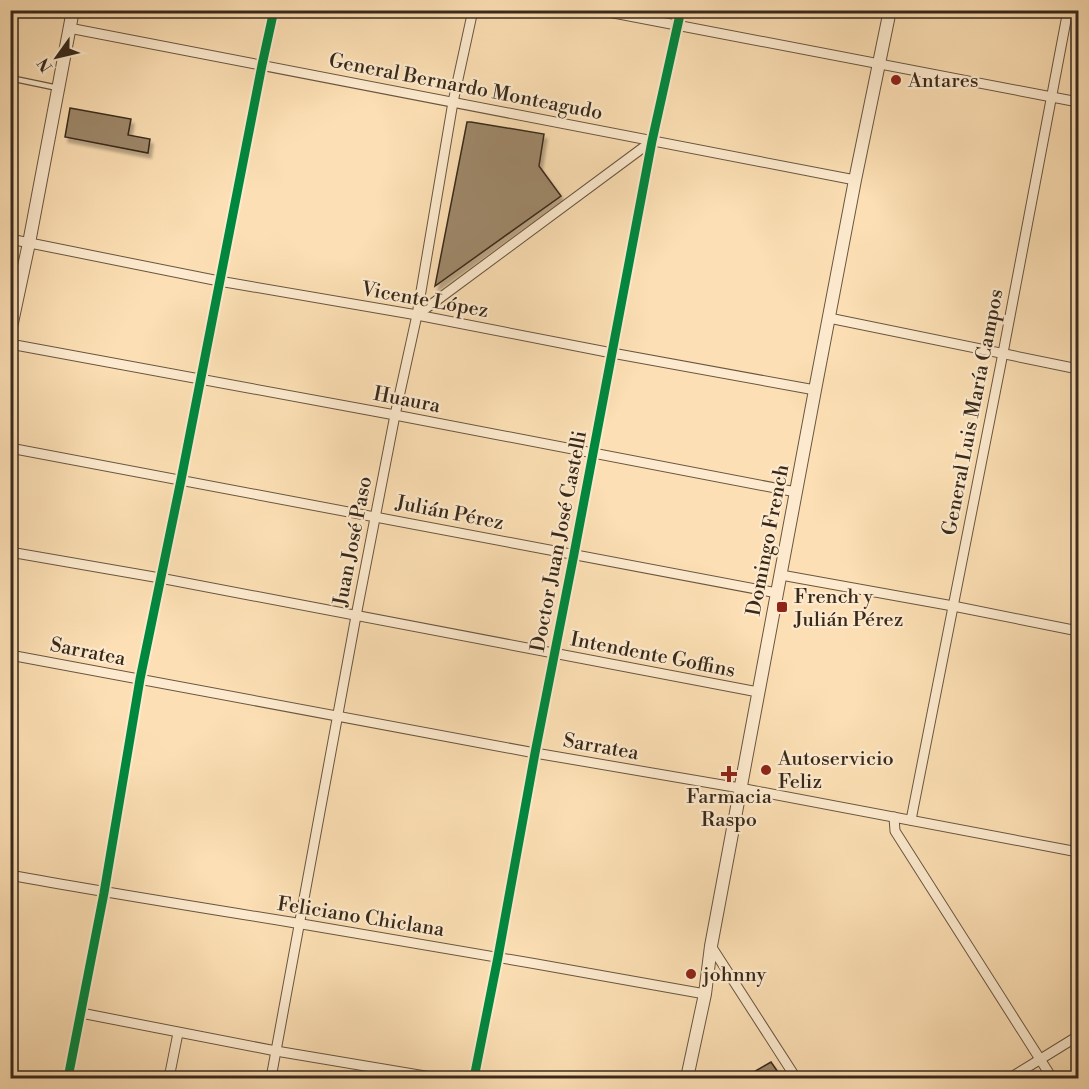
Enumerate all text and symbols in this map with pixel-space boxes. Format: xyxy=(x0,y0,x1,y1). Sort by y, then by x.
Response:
north arrow xyxy=(27,27,87,87)
street label: General Bernardo Monteagudo xyxy=(327,49,605,126)
text: N xyxy=(33,54,57,76)
place label: Antares xyxy=(907,69,979,94)
marker: Antares xyxy=(889,73,903,87)
street label: Vicente López xyxy=(358,277,490,324)
street label: General Luis María Campos xyxy=(937,287,1010,537)
street label: Huaura xyxy=(371,382,443,419)
street label: Doctor Juan José Castelli xyxy=(526,428,593,654)
street label: Domingo French xyxy=(742,462,795,618)
street label: Juan José Paso xyxy=(328,474,378,609)
street label: Julián Pérez xyxy=(393,491,506,536)
place label: French y Julián Pérez xyxy=(793,585,903,633)
marker: French y Julián Pérez xyxy=(775,600,789,614)
street label: Intendente Goffins xyxy=(568,627,737,684)
street label: Sarratea xyxy=(48,633,128,672)
street label: Sarratea xyxy=(561,729,641,767)
place label: Autoservicio Feliz xyxy=(777,747,894,795)
marker: Autoservicio Feliz xyxy=(759,763,773,777)
marker: Farmacia Raspo xyxy=(722,767,736,781)
place label: Farmacia Raspo xyxy=(686,785,773,833)
street label: Feliciano Chiclana xyxy=(275,892,447,943)
place label: johnny xyxy=(702,963,766,988)
marker: johnny xyxy=(684,967,698,981)

